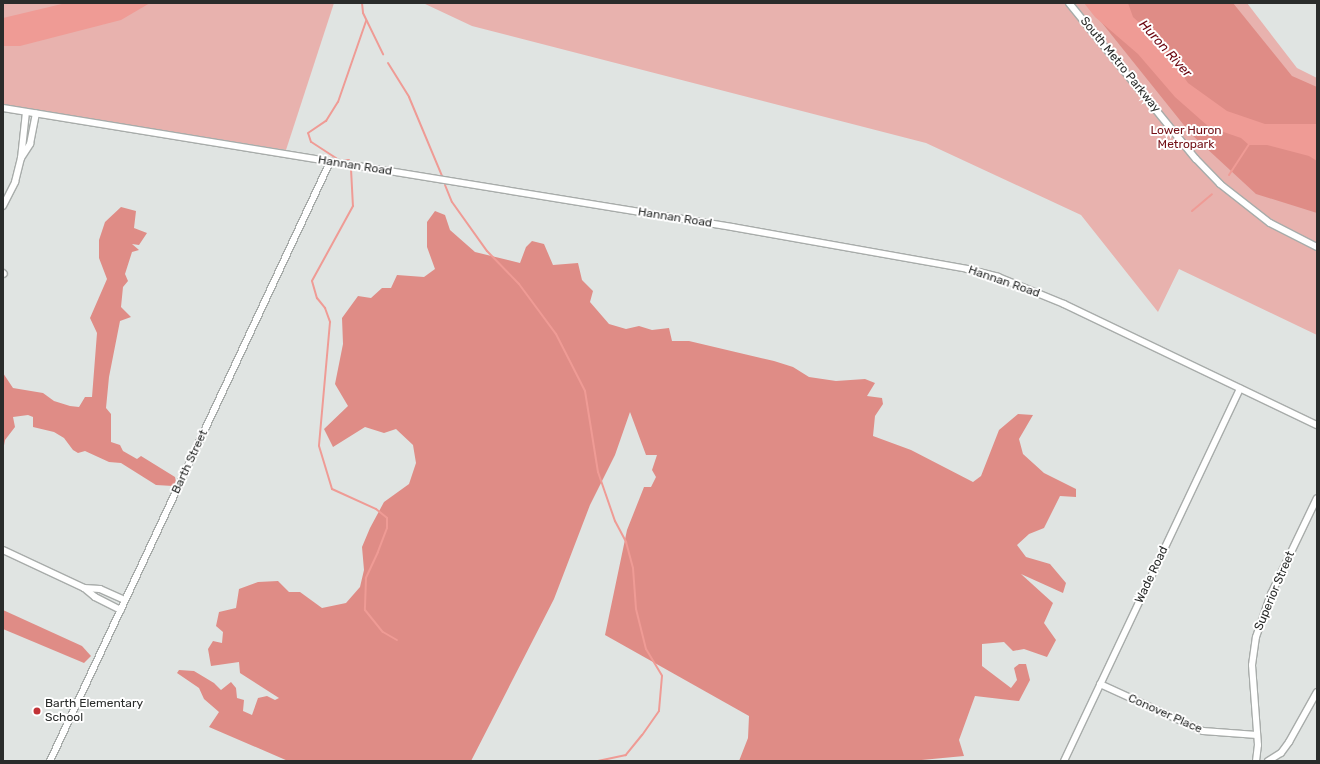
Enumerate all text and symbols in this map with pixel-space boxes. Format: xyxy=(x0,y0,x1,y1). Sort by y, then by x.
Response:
street label: South Metro Parkway xyxy=(1077,14,1163,116)
water label: Huron River xyxy=(1135,17,1195,81)
park label: Lower Huron Metropark xyxy=(1150,124,1222,152)
street label: Hannan Road xyxy=(317,153,393,179)
street label: Hannan Road xyxy=(637,205,713,231)
street label: Hannan Road xyxy=(966,263,1042,301)
street label: Barth Street xyxy=(169,428,211,496)
street label: Wade Road xyxy=(1133,544,1171,606)
street label: Superior Street xyxy=(1252,549,1298,633)
street label: Conover Place xyxy=(1126,691,1204,737)
place label: Barth Elementary School xyxy=(45,697,143,725)
marker: Barth Elementary School xyxy=(32,706,42,716)

